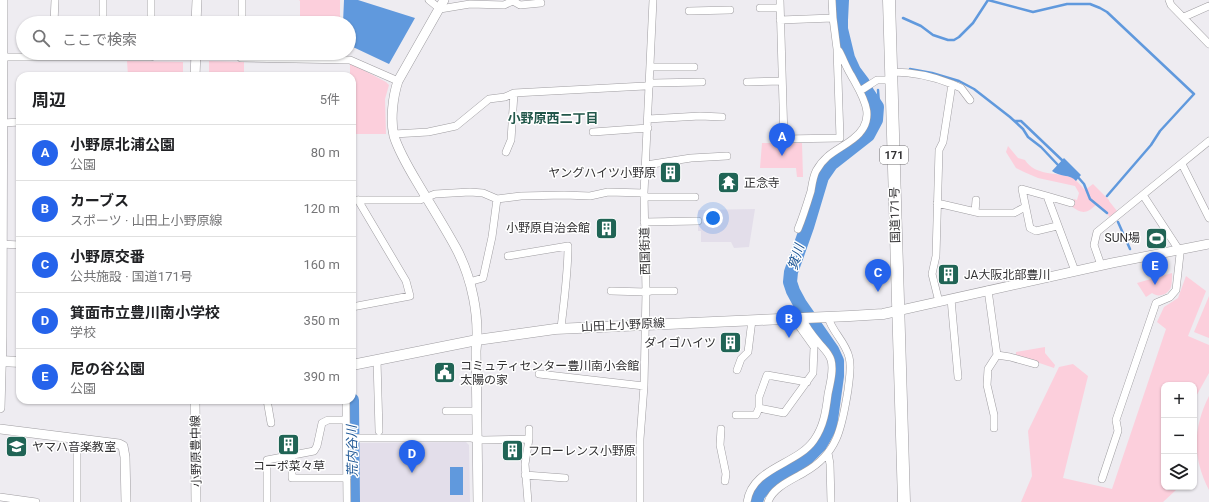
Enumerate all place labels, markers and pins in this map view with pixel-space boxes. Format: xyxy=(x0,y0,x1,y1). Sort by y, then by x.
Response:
pin: A xyxy=(769,123,795,156)
building icon: ヤングハイツ小野原 xyxy=(658,160,684,186)
place label: ヤングハイツ小野原 xyxy=(548,166,656,180)
temple icon: 正念寺 xyxy=(715,170,741,196)
place label: 正念寺 xyxy=(744,176,780,190)
building icon: 小野原自治会館 xyxy=(593,215,619,241)
place label: 小野原自治会館 xyxy=(506,221,590,235)
sports icon: SUN場 xyxy=(1143,225,1169,251)
place label: SUN場 xyxy=(1105,231,1140,245)
pin: E xyxy=(1142,252,1168,285)
pin: C xyxy=(865,259,891,292)
building icon: JA大阪北部豊川 xyxy=(936,262,962,288)
place label: JA大阪北部豊川 xyxy=(964,268,1050,282)
pin: B xyxy=(776,305,802,338)
building icon: ダイゴハイツ xyxy=(718,330,744,356)
place label: ダイゴハイツ xyxy=(644,336,716,350)
place label: コミュティセンター豊川南小会館 太陽の家 xyxy=(460,359,639,387)
public building icon: コミュティセンター豊川南小会館 太陽の家 xyxy=(432,360,458,386)
building icon: コーポ菜々草 xyxy=(276,432,302,458)
school or university icon: ヤマハ音楽教室 xyxy=(4,434,30,460)
building icon: フローレンス小野原 xyxy=(499,438,525,464)
place label: ヤマハ音楽教室 xyxy=(32,440,116,454)
pin: D xyxy=(399,440,425,473)
place label: フローレンス小野原 xyxy=(528,444,636,458)
place label: コーポ菜々草 xyxy=(253,459,325,473)

